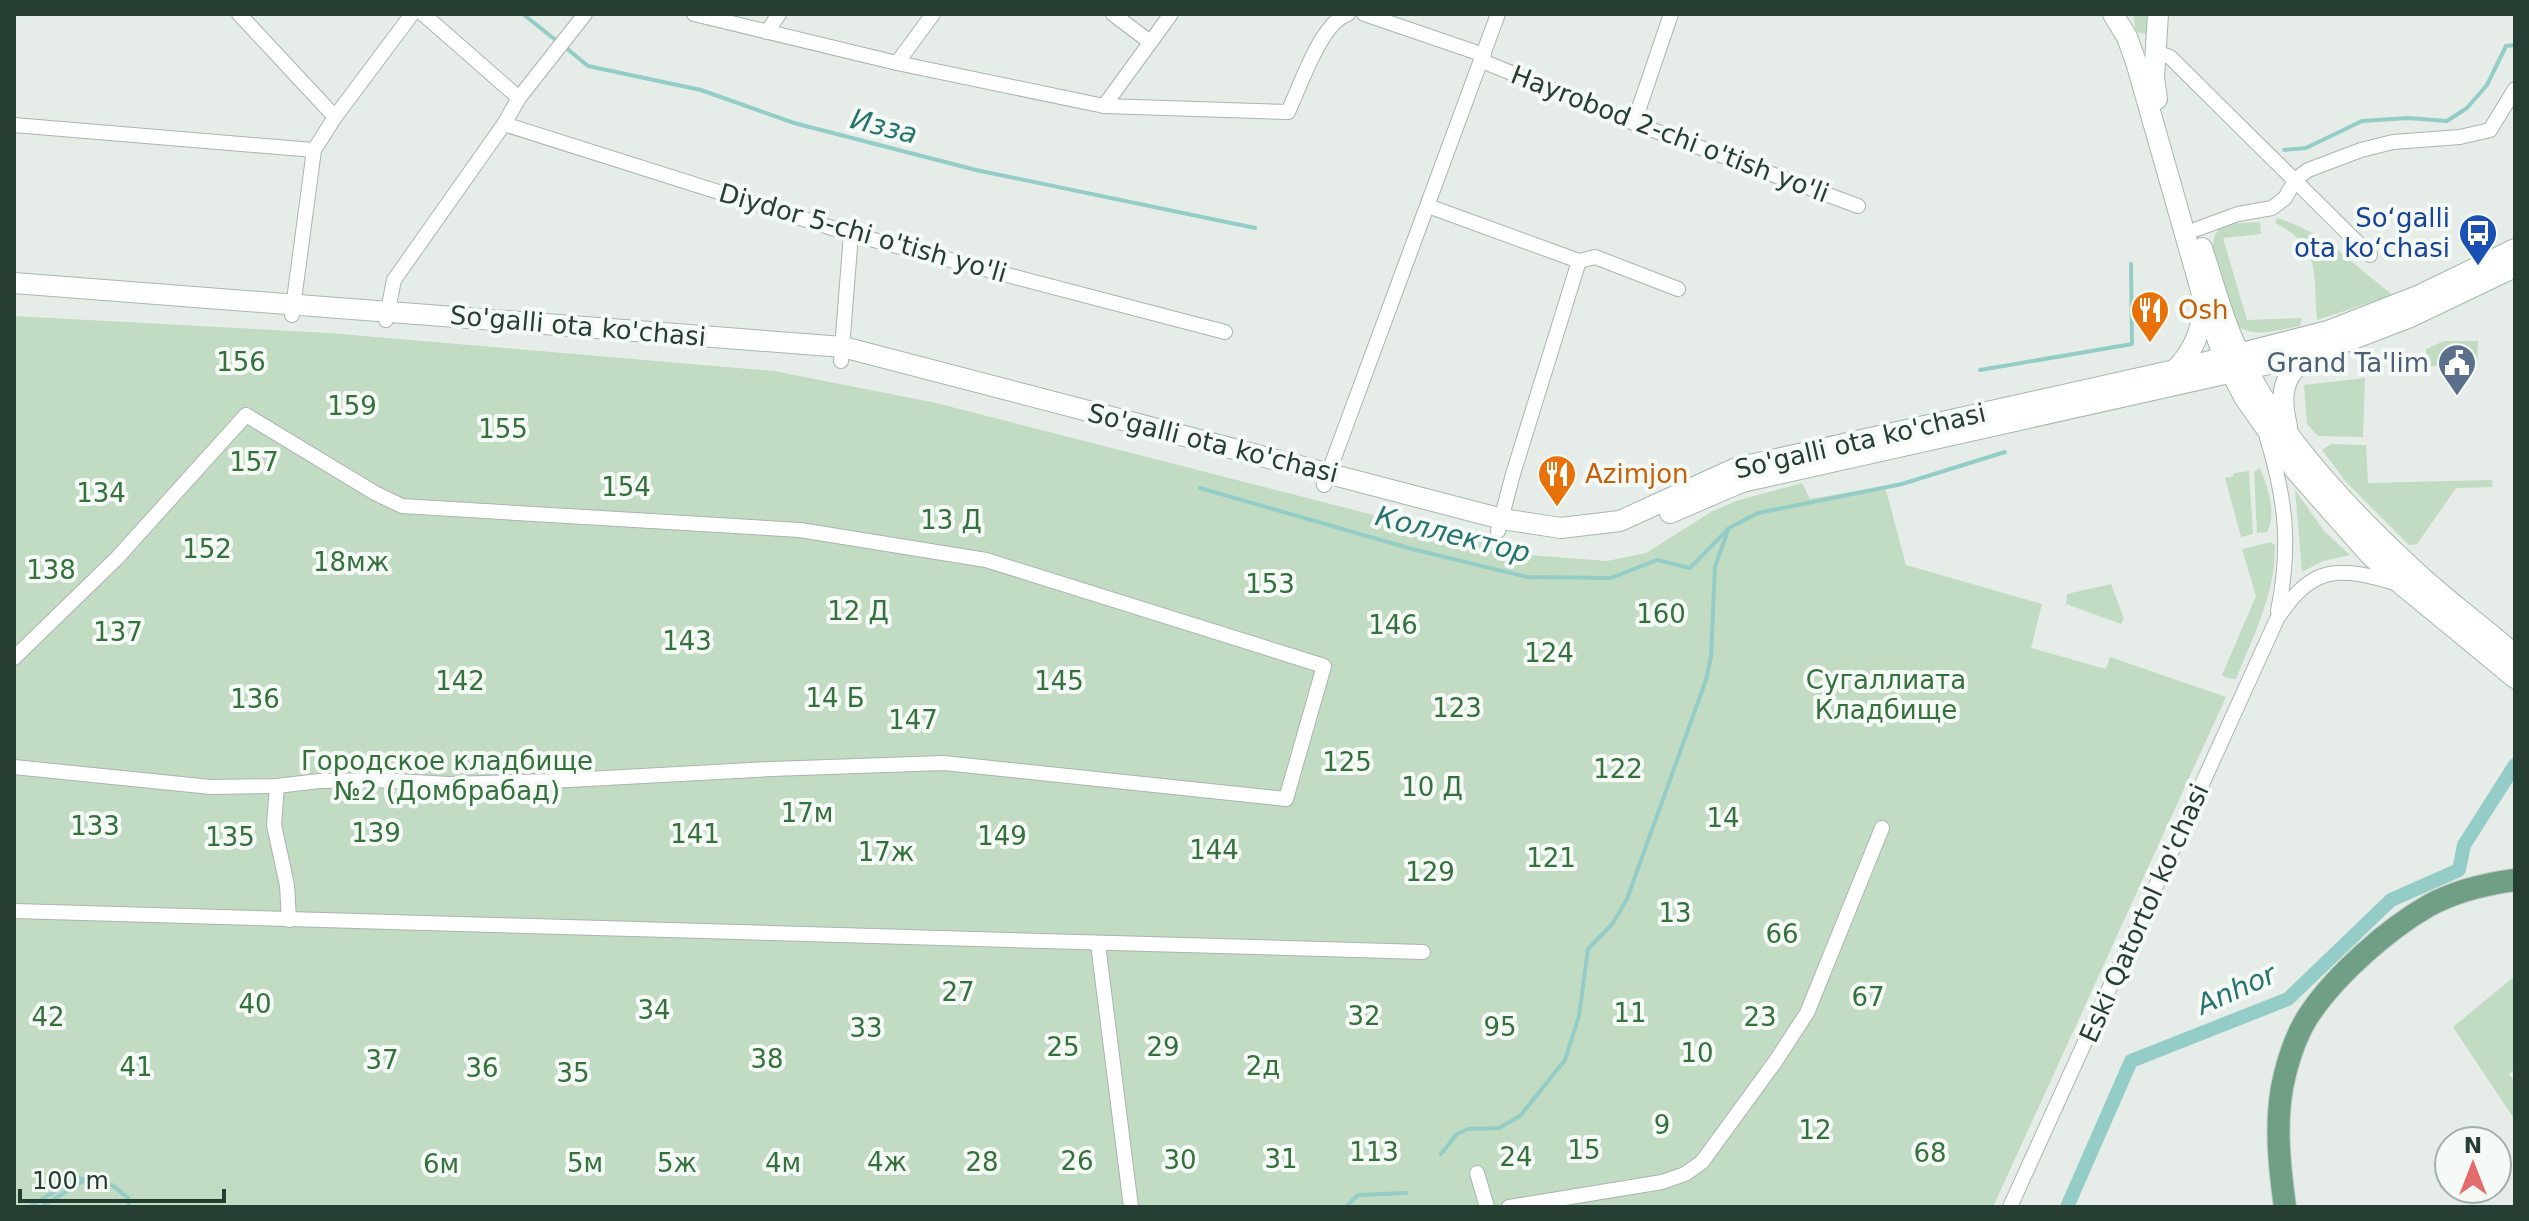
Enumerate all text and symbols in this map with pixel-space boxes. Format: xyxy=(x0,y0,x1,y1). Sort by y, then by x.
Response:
street label: Hayrobod 2-chi o'tish yo'li xyxy=(1507,59,1833,209)
water label: Изза xyxy=(847,102,921,151)
street label: Diydor 5-chi o'tish yo'li xyxy=(716,178,1010,288)
place label: Soʻgalli ota koʻchasi xyxy=(2294,203,2450,263)
bus stop icon: Soʻgalli ota koʻchasi xyxy=(2457,212,2499,267)
restaurant icon: Osh xyxy=(2129,289,2171,344)
place label: Osh xyxy=(2178,295,2229,325)
street label: So'galli ota ko'chasi xyxy=(449,300,707,352)
public building icon: Grand Ta'lim xyxy=(2436,342,2478,397)
park label: 156 xyxy=(216,347,266,377)
place label: Grand Ta'lim xyxy=(2267,348,2429,378)
park label: 159 xyxy=(327,391,377,421)
street label: So'galli ota ko'chasi xyxy=(1085,397,1341,489)
street label: So'galli ota ko'chasi xyxy=(1731,397,1989,485)
park label: 155 xyxy=(478,414,528,444)
park label: 157 xyxy=(229,447,279,477)
restaurant icon: Azimjon xyxy=(1536,453,1578,508)
place label: Azimjon xyxy=(1585,459,1689,489)
park label: 154 xyxy=(601,472,651,502)
park label: 134 xyxy=(76,478,126,508)
water label: Коллектор xyxy=(1372,499,1534,570)
park label: 13 Д xyxy=(920,505,982,535)
park label: 152 xyxy=(182,534,232,564)
park label: 18мж xyxy=(313,547,389,577)
park label: 138 xyxy=(26,555,76,585)
park label: 153 xyxy=(1245,569,1295,599)
park label: 12 Д xyxy=(827,596,889,626)
park label: 160 xyxy=(1636,599,1686,629)
park label: 146 xyxy=(1368,610,1418,640)
park label: 137 xyxy=(93,617,143,647)
park label: 143 xyxy=(662,626,712,656)
park label: 124 xyxy=(1524,638,1574,668)
park label: Сугаллиата Кладбище xyxy=(1806,665,1966,725)
park label: 142 xyxy=(435,666,485,696)
park label: 145 xyxy=(1034,666,1084,696)
park label: 14 Б xyxy=(805,683,865,713)
park label: 136 xyxy=(230,684,280,714)
park label: 123 xyxy=(1432,693,1482,723)
park label: 147 xyxy=(888,705,938,735)
park label: Городское кладбище №2 (Домбрабад) xyxy=(301,746,593,806)
park label: 125 xyxy=(1322,747,1372,777)
park label: 122 xyxy=(1593,754,1643,784)
park label: 10 Д xyxy=(1401,772,1463,802)
street label: Eski Qatortol ko'chasi xyxy=(2073,779,2215,1047)
park label: 17м xyxy=(781,798,833,828)
park label: 14 xyxy=(1706,803,1740,833)
park label: 133 xyxy=(70,811,120,841)
park label: 139 xyxy=(351,818,401,848)
park label: 141 xyxy=(670,819,720,849)
park label: 149 xyxy=(977,821,1027,851)
park label: 135 xyxy=(205,822,255,852)
park label: 144 xyxy=(1189,835,1239,865)
park label: 17ж xyxy=(858,837,914,867)
park label: 121 xyxy=(1526,843,1576,873)
park label: 129 xyxy=(1405,857,1455,887)
park label: 13 xyxy=(1658,898,1692,928)
park label: 66 xyxy=(1765,919,1799,949)
water label: Anhor xyxy=(2190,957,2282,1022)
park label: 27 xyxy=(941,977,975,1007)
park label: 67 xyxy=(1851,982,1885,1012)
park label: 40 xyxy=(238,989,272,1019)
park label: 34 xyxy=(637,995,671,1025)
park label: 11 xyxy=(1613,998,1647,1028)
park label: 32 xyxy=(1347,1001,1381,1031)
park label: 42 xyxy=(31,1002,65,1032)
park label: 23 xyxy=(1743,1002,1777,1032)
park label: 95 xyxy=(1483,1012,1517,1042)
park label: 33 xyxy=(849,1013,883,1043)
park label: 25 xyxy=(1046,1032,1080,1062)
park label: 29 xyxy=(1146,1032,1180,1062)
park label: 10 xyxy=(1680,1038,1714,1068)
park label: 38 xyxy=(750,1044,784,1074)
park label: 37 xyxy=(365,1045,399,1075)
park label: 2д xyxy=(1246,1051,1280,1081)
park label: 41 xyxy=(119,1052,153,1082)
park label: 36 xyxy=(465,1053,499,1083)
park label: 35 xyxy=(556,1058,590,1088)
park label: 9 xyxy=(1654,1110,1670,1140)
park label: 12 xyxy=(1798,1115,1832,1145)
north arrow xyxy=(2433,1125,2513,1205)
text: N xyxy=(2464,1133,2482,1158)
park label: 15 xyxy=(1567,1135,1601,1165)
park label: 113 xyxy=(1349,1137,1399,1167)
park label: 68 xyxy=(1913,1138,1947,1168)
park label: 24 xyxy=(1499,1142,1533,1172)
park label: 31 xyxy=(1264,1144,1298,1174)
park label: 30 xyxy=(1163,1145,1197,1175)
park label: 26 xyxy=(1060,1146,1094,1176)
park label: 4ж xyxy=(867,1147,907,1177)
park label: 28 xyxy=(965,1147,999,1177)
park label: 5м xyxy=(567,1148,603,1178)
park label: 5ж xyxy=(657,1148,697,1178)
park label: 4м xyxy=(765,1148,801,1178)
park label: 6м xyxy=(423,1149,459,1179)
scale bar xyxy=(20,1153,224,1203)
text: 100 m xyxy=(32,1167,109,1195)

